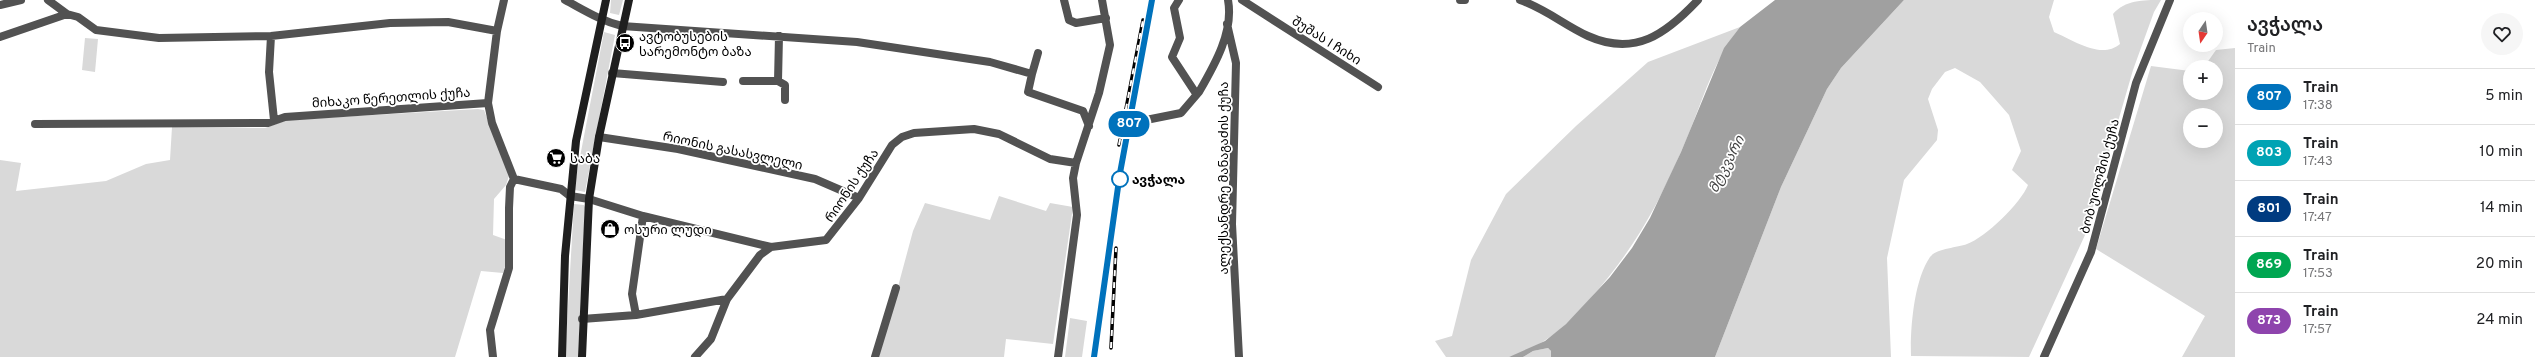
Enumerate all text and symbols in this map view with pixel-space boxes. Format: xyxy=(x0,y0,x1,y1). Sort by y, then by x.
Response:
north arrow xyxy=(2183,12,2223,52)
map controls xyxy=(2183,12,2223,148)
button: heart xyxy=(2481,13,2523,55)
street label: შუშას I ჩიხი xyxy=(1288,14,1364,69)
text: ავჭალა xyxy=(2247,14,2323,38)
place label: ავტობუსების სარემონტო ბაზა xyxy=(639,30,752,61)
bus stop icon: ავტობუსების სარემონტო ბაზა xyxy=(614,32,636,54)
text: Train xyxy=(2247,41,2276,57)
button: + xyxy=(2183,60,2223,100)
text: Train xyxy=(2303,79,2339,98)
street label: ალექსანდრე მანაგაძის ქუჩა xyxy=(1217,82,1233,274)
street label: მიხაკო წერეთლის ქუჩა xyxy=(311,85,471,113)
text: 5 min xyxy=(2485,87,2523,106)
text: 807 xyxy=(2256,88,2282,105)
text: 17:38 xyxy=(2303,98,2333,114)
button: − xyxy=(2183,108,2223,148)
line badge: 807 xyxy=(1106,111,1152,137)
text: 807 xyxy=(1116,115,1142,132)
street label: ბობ უოლშის ქუჩა xyxy=(2078,117,2124,236)
street label: რიონის გასასვლელი xyxy=(661,129,804,175)
water label: მტკვარი xyxy=(1706,132,1749,196)
text: Train xyxy=(2303,135,2339,154)
text: 10 min xyxy=(2479,143,2523,162)
text: 803 xyxy=(2256,144,2282,161)
street label: რიონის ქუჩა xyxy=(822,146,883,226)
supermarket icon: საბა xyxy=(545,147,567,169)
place label: საბა xyxy=(570,152,600,168)
text: 17:43 xyxy=(2303,154,2333,170)
marker: ავჭალა xyxy=(1111,170,1129,188)
place label: ავჭალა xyxy=(1132,173,1185,189)
text: Train xyxy=(2303,191,2339,210)
text: 14 min xyxy=(2480,199,2523,218)
text: 801 xyxy=(2257,200,2281,217)
text: 17:47 xyxy=(2303,210,2332,226)
shop icon: ოსური ლუდი xyxy=(599,218,621,240)
place label: ოსური ლუდი xyxy=(624,223,712,239)
text: Train xyxy=(2303,247,2339,266)
text: 20 min xyxy=(2476,255,2523,274)
text: 869 xyxy=(2256,256,2282,273)
text: 17:53 xyxy=(2303,266,2333,282)
text: Train xyxy=(2303,303,2339,322)
text: 24 min xyxy=(2476,311,2523,330)
text: 873 xyxy=(2257,312,2281,329)
text: 17:57 xyxy=(2303,322,2332,338)

